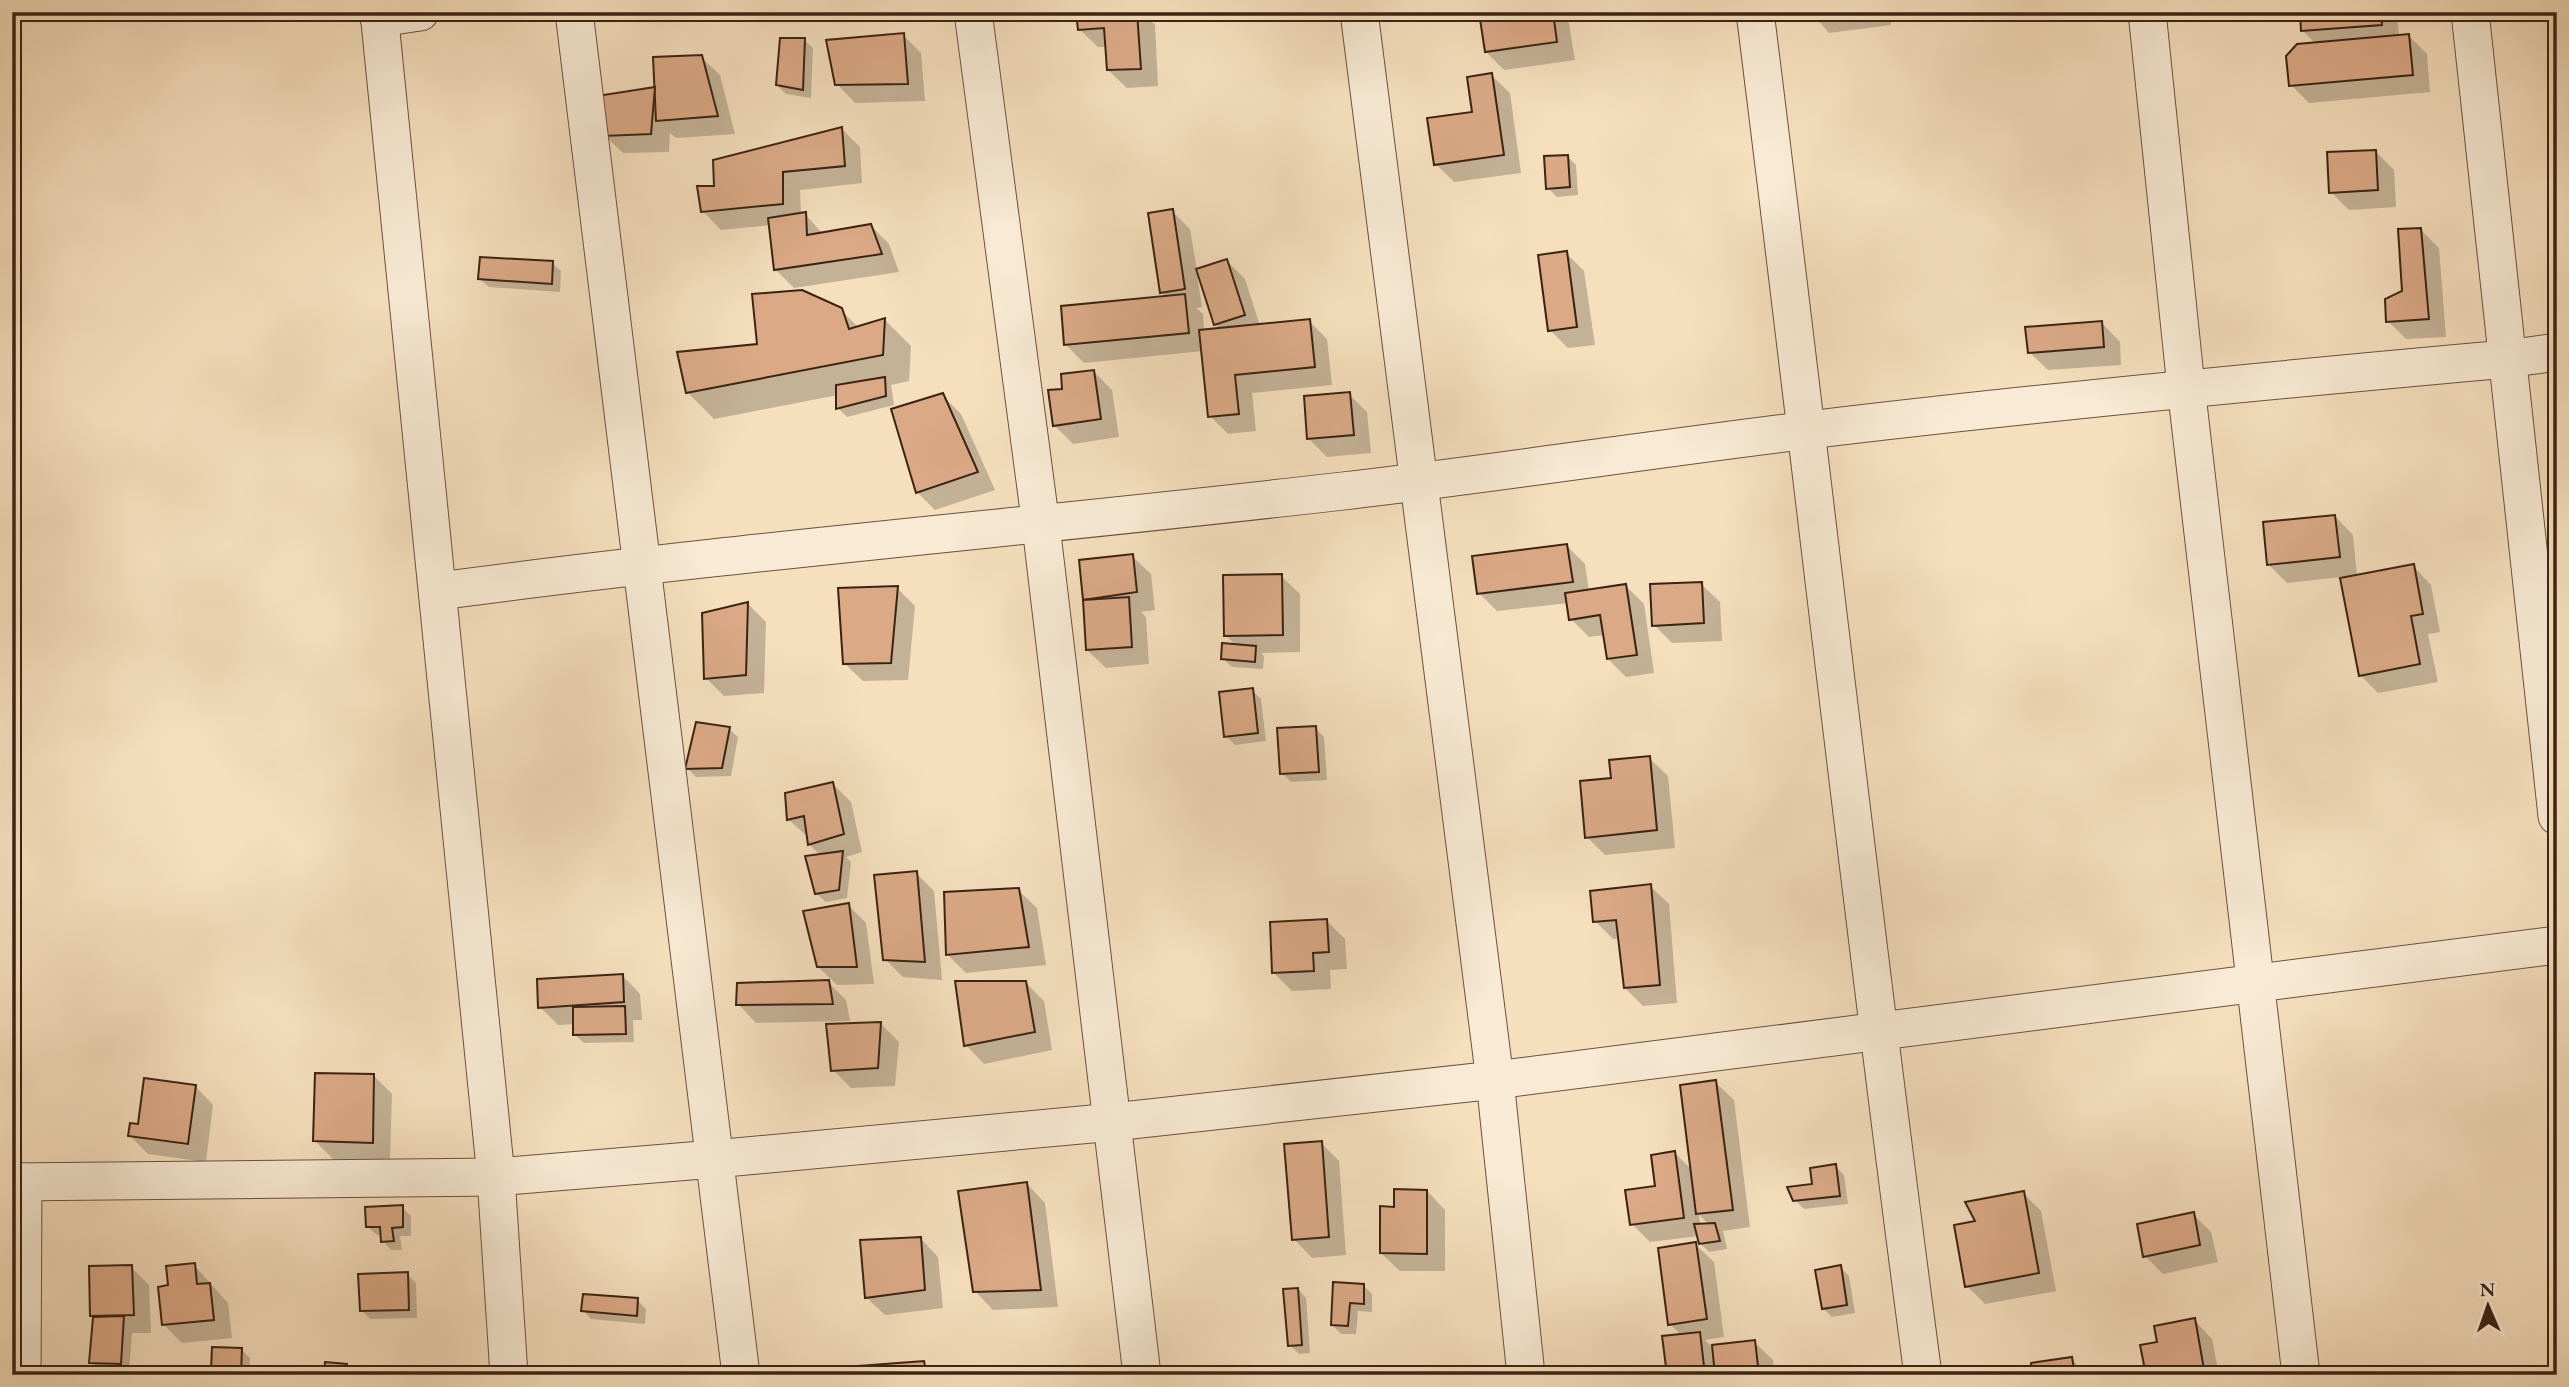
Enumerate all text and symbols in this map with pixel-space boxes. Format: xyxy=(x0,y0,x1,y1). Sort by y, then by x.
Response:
north arrow xyxy=(2454,1272,2524,1342)
text: N xyxy=(2479,1277,2496,1302)

